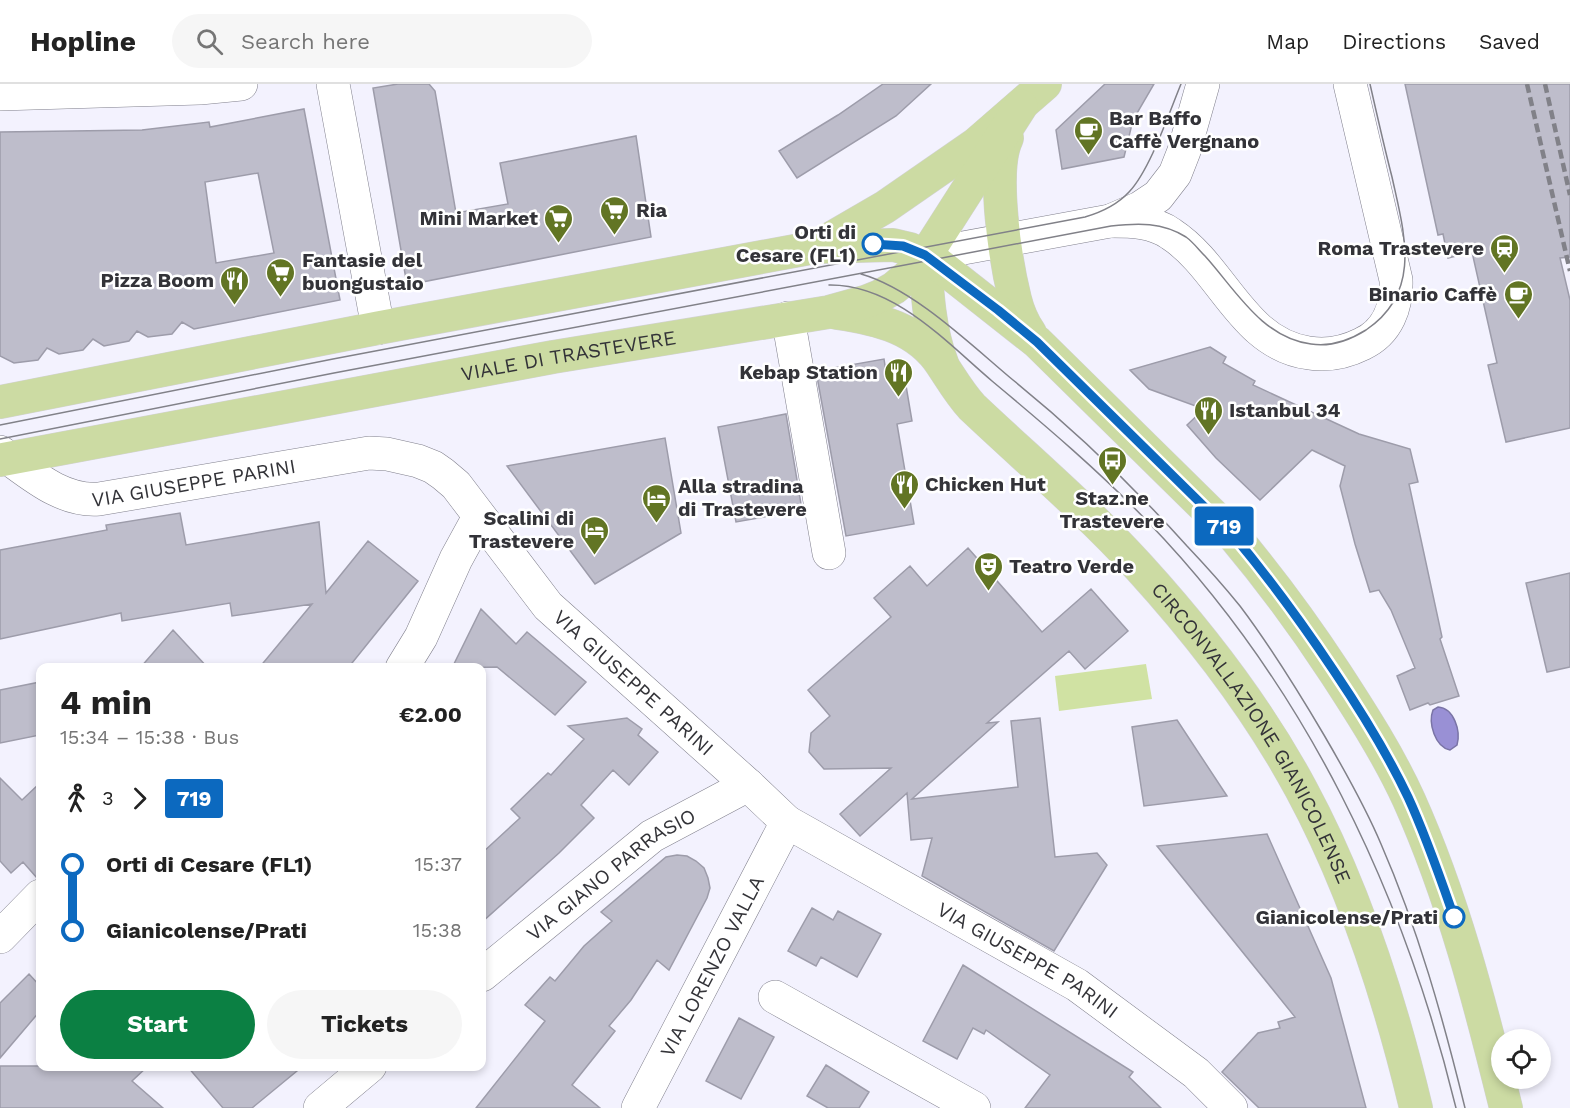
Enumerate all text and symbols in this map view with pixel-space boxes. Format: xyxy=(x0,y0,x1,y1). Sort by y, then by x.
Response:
search box xyxy=(172,14,592,68)
text: Hopline xyxy=(30,25,136,58)
icon: search xyxy=(193,25,226,58)
text: Search here xyxy=(241,29,370,54)
text: Map xyxy=(1266,29,1309,54)
text: Directions xyxy=(1342,29,1446,54)
text: Saved xyxy=(1479,29,1540,54)
place label: Bar Baffo Caffè Vergnano xyxy=(1109,106,1259,153)
cafe icon: Bar Baffo Caffè Vergnano xyxy=(1072,114,1104,156)
supermarket icon: Ria xyxy=(599,194,631,236)
place label: Ria xyxy=(636,198,668,222)
supermarket icon: Mini Market xyxy=(543,202,575,244)
place label: Mini Market xyxy=(420,206,538,230)
place label: Orti di Cesare (FL1) xyxy=(736,220,856,267)
station icon: Roma Trastevere xyxy=(1489,232,1521,274)
marker: Orti di Cesare (FL1) xyxy=(862,233,884,255)
place label: Roma Trastevere xyxy=(1318,236,1484,260)
place label: Fantasie del buongustaio xyxy=(302,248,424,295)
supermarket icon: Fantasie del buongustaio xyxy=(265,256,297,298)
restaurant icon: Pizza Boom xyxy=(219,264,251,306)
place label: Pizza Boom xyxy=(101,268,214,292)
cafe icon: Binario Caffè xyxy=(1502,278,1534,320)
place label: Binario Caffè xyxy=(1368,282,1497,306)
street label: VIALE DI TRASTEVERE xyxy=(459,325,678,386)
restaurant icon: Kebap Station xyxy=(883,356,915,398)
place label: Kebap Station xyxy=(739,360,878,384)
restaurant icon: Istanbul 34 xyxy=(1192,394,1224,436)
place label: Istanbul 34 xyxy=(1229,398,1341,422)
bus stop icon: Staz.ne Trastevere xyxy=(1096,444,1128,486)
street label: VIA GIUSEPPE PARINI xyxy=(91,454,297,511)
restaurant icon: Chicken Hut xyxy=(888,468,920,510)
place label: Chicken Hut xyxy=(925,472,1046,496)
place label: Alla stradina di Trastevere xyxy=(678,474,807,521)
hotel icon: Alla stradina di Trastevere xyxy=(641,482,673,524)
place label: Staz.ne Trastevere xyxy=(1059,486,1165,533)
place label: Scalini di Trastevere xyxy=(469,506,574,553)
line badge: 719 xyxy=(1190,506,1258,546)
hotel icon: Scalini di Trastevere xyxy=(579,514,611,556)
text: 719 xyxy=(1207,514,1241,539)
theatre icon: Teatro Verde xyxy=(972,550,1004,592)
place label: Teatro Verde xyxy=(1009,554,1134,578)
street label: CIRCONVALLAZIONE GIANICOLENSE xyxy=(1146,577,1356,887)
street label: VIA GIUSEPPE PARINI xyxy=(549,605,719,760)
text: 4 min xyxy=(60,683,152,722)
text: €2.00 xyxy=(399,702,462,727)
text: 15:34 – 15:38 · Bus xyxy=(60,725,239,749)
icon: walk xyxy=(60,782,93,815)
icon: forward xyxy=(123,782,156,815)
text: 3 xyxy=(102,786,114,810)
text: 719 xyxy=(177,786,211,811)
street label: VIA GIANO PARRASIO xyxy=(522,803,700,946)
text: Orti di Cesare (FL1) xyxy=(106,852,312,877)
text: 15:37 xyxy=(415,852,462,876)
street label: VIA LORENZO VALLA xyxy=(655,871,769,1061)
street label: VIA GIUSEPPE PARINI xyxy=(933,897,1123,1023)
place label: Gianicolense/Prati xyxy=(1255,905,1438,929)
marker: Gianicolense/Prati xyxy=(1443,906,1465,928)
text: Gianicolense/Prati xyxy=(106,918,307,943)
text: 15:38 xyxy=(413,918,462,942)
button: Start xyxy=(60,990,255,1059)
button: Tickets xyxy=(267,990,462,1059)
map controls xyxy=(1491,1029,1551,1089)
button: locate xyxy=(1491,1029,1551,1089)

